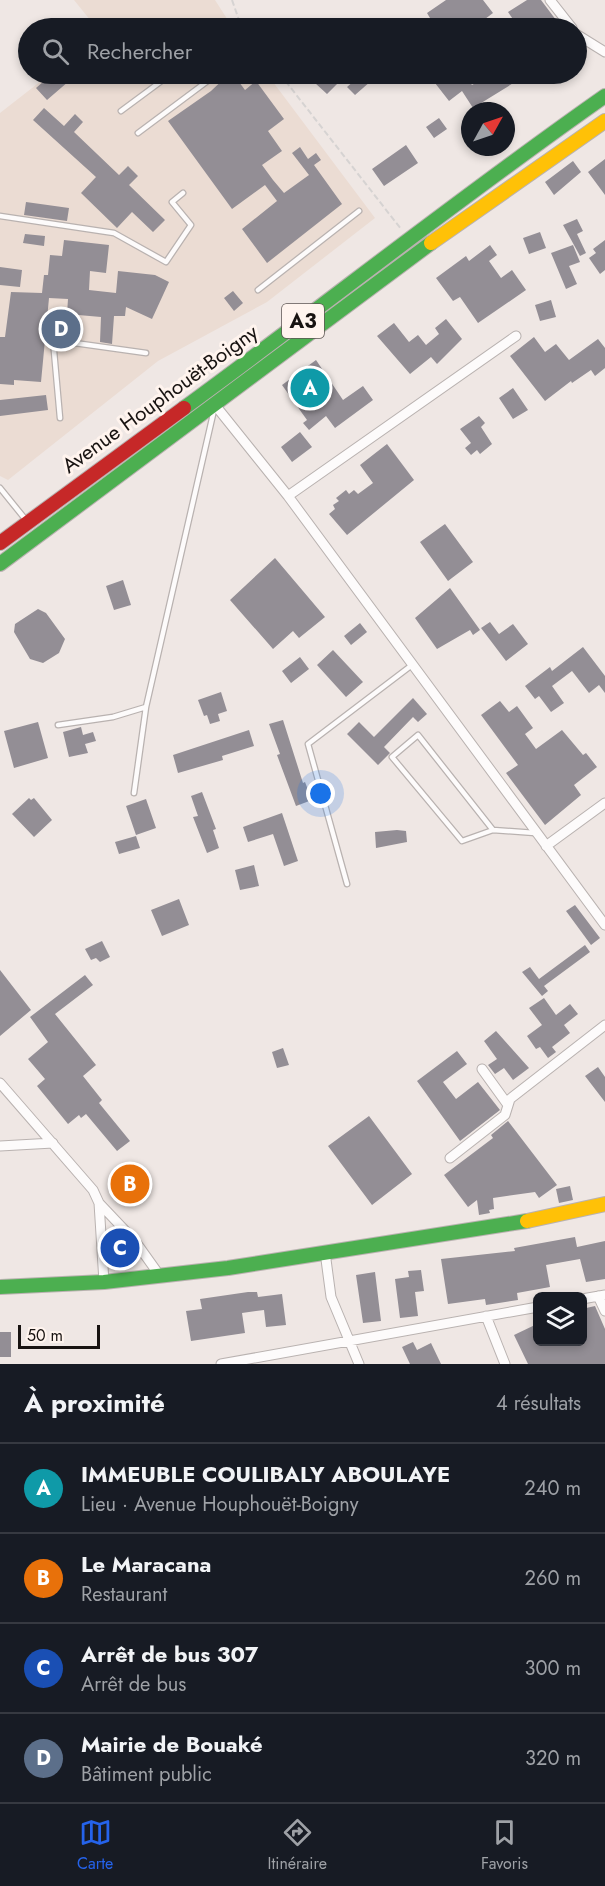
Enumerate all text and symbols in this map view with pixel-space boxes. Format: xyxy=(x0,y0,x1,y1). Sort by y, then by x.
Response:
search box xyxy=(18,18,587,84)
icon: search xyxy=(39,35,72,68)
text: Rechercher xyxy=(87,35,192,67)
north arrow xyxy=(461,102,515,156)
road number: A3 xyxy=(282,304,324,338)
pin: D xyxy=(42,306,80,352)
street label: Avenue Houphouët-Boigny xyxy=(56,317,265,480)
pin: A xyxy=(290,366,330,410)
your location xyxy=(306,779,335,808)
pin: B xyxy=(110,1162,150,1206)
pin: C xyxy=(100,1226,140,1270)
map controls xyxy=(533,1292,587,1346)
button: layers xyxy=(533,1292,587,1346)
scale bar xyxy=(18,1322,100,1350)
text: 50 m xyxy=(27,1324,63,1347)
text: À proximité xyxy=(24,1384,165,1422)
text: 4 résultats xyxy=(496,1389,581,1418)
text: IMMEUBLE COULIBALY ABOULAYE xyxy=(81,1458,450,1490)
text: A xyxy=(36,1474,51,1503)
text: 240 m xyxy=(524,1474,581,1503)
text: Lieu · Avenue Houphouët-Boigny xyxy=(81,1490,359,1519)
text: Le Maracana xyxy=(81,1548,211,1580)
text: B xyxy=(37,1564,50,1593)
text: 260 m xyxy=(525,1564,581,1593)
text: Restaurant xyxy=(81,1580,167,1609)
text: Arrêt de bus 307 xyxy=(81,1638,258,1670)
text: C xyxy=(36,1654,51,1683)
text: 300 m xyxy=(524,1654,581,1683)
text: Arrêt de bus xyxy=(81,1670,186,1699)
text: Mairie de Bouaké xyxy=(81,1728,263,1760)
text: D xyxy=(36,1744,51,1773)
text: 320 m xyxy=(525,1744,581,1773)
text: Bâtiment public xyxy=(81,1760,212,1789)
tab: Carte xyxy=(77,1816,113,1875)
tab: Itinéraire xyxy=(268,1816,327,1875)
tab: Favoris xyxy=(481,1816,528,1875)

